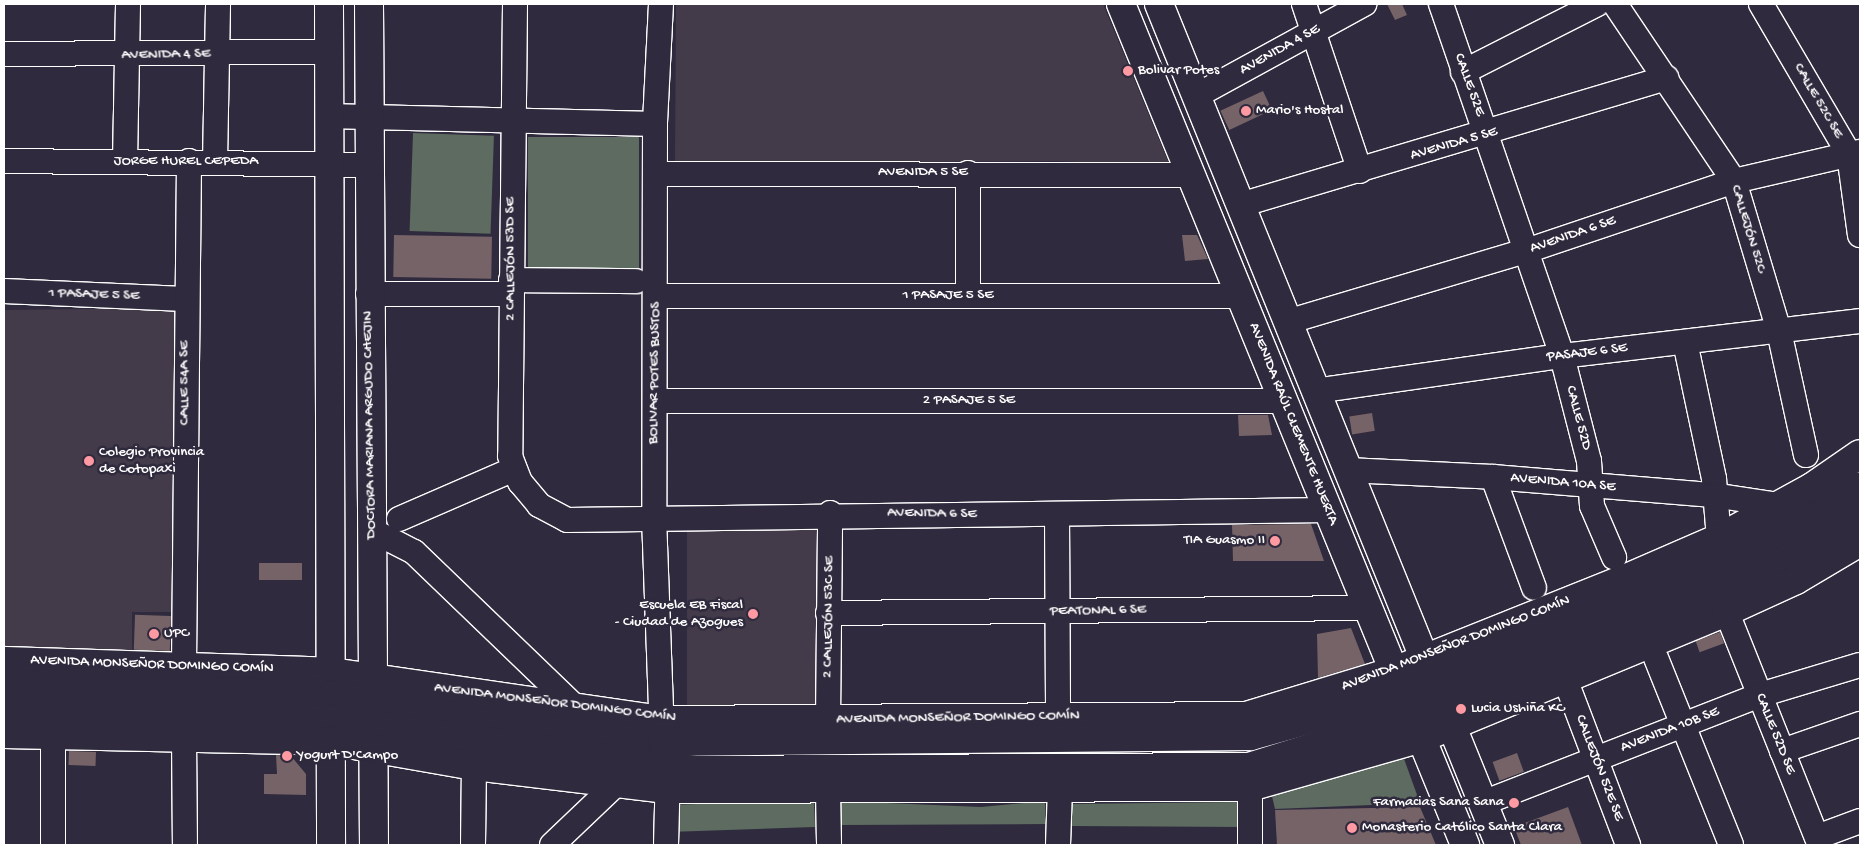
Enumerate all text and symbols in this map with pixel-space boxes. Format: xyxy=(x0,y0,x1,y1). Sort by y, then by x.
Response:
street label: AVENIDA 4 SE xyxy=(1237,21,1323,79)
street label: AVENIDA 4 SE xyxy=(121,45,211,65)
street label: CALLE 52E xyxy=(1449,51,1489,119)
street label: CALLE 52C SE xyxy=(1789,60,1847,142)
place label: Bolivar Potes xyxy=(1138,62,1219,80)
marker: Bolivar Potes xyxy=(1122,65,1134,77)
place label: Mario's Hostal xyxy=(1256,102,1344,120)
marker: Mario's Hostal xyxy=(1240,105,1252,117)
street label: AVENIDA 5 SE xyxy=(1408,123,1500,165)
street label: JORGE HUREL CEPEDA xyxy=(114,153,258,171)
street label: AVENIDA 5 SE xyxy=(878,164,968,182)
street label: CALLEJÓN 52C xyxy=(1726,183,1770,275)
street label: 2 CALLEJÓN 53D SE xyxy=(502,197,520,321)
street label: AVENIDA 6 SE xyxy=(1528,212,1618,258)
street label: 1 PASAJE 5 SE xyxy=(48,284,140,306)
street label: 1 PASAJE 5 SE xyxy=(902,287,994,305)
street label: BOLIVAR POTES BUSTOS xyxy=(645,302,665,444)
street label: DOCTORA MARIANA ARGUDO CHEJIN xyxy=(359,311,381,539)
street label: AVENIDA RAÚL CLEMENTE HUERTA xyxy=(1244,320,1342,528)
street label: PASAJE 6 SE xyxy=(1546,339,1628,367)
street label: CALLE 54A SE xyxy=(176,341,194,425)
street label: CALLE 52D xyxy=(1561,384,1595,452)
street label: 2 PASAJE 5 SE xyxy=(923,392,1015,410)
place label: Colegio Provincia de Cotopaxi xyxy=(99,443,204,478)
marker: Colegio Provincia de Cotopaxi xyxy=(83,455,95,467)
street label: AVENIDA 10A SE xyxy=(1510,469,1616,497)
street label: AVENIDA 6 SE xyxy=(887,504,977,524)
place label: TIA Guasmo II xyxy=(1184,532,1265,550)
marker: TIA Guasmo II xyxy=(1269,535,1281,547)
street label: 2 CALLEJÓN 53C SE xyxy=(819,556,839,678)
street label: AVENIDA MONSEÑOR DOMINGO COMÍN xyxy=(1339,592,1573,696)
place label: Escuela EB Fiscal - Ciudad de Azogues xyxy=(615,596,743,631)
street label: PEATONAL 6 SE xyxy=(1050,601,1146,621)
marker: Escuela EB Fiscal - Ciudad de Azogues xyxy=(747,608,759,620)
place label: UPC xyxy=(164,625,189,643)
marker: UPC xyxy=(148,628,160,640)
street label: AVENIDA MONSEÑOR DOMINGO COMÍN xyxy=(30,652,274,678)
street label: AVENIDA MONSEÑOR DOMINGO COMÍN xyxy=(433,679,677,727)
street label: CALLE 52D SE xyxy=(1751,691,1799,777)
place label: Lucia Ushiña KC xyxy=(1471,700,1565,718)
marker: Lucia Ushiña KC xyxy=(1455,703,1467,715)
street label: AVENIDA 10B SE xyxy=(1618,703,1722,757)
street label: AVENIDA MONSEÑOR DOMINGO COMÍN xyxy=(836,707,1080,729)
street label: CALLEJÓN 52E SE xyxy=(1571,712,1627,824)
place label: Yogurt D'Campo xyxy=(297,747,398,765)
marker: Yogurt D'Campo xyxy=(281,750,293,762)
place label: Farmacias Sana Sana xyxy=(1373,794,1504,812)
marker: Farmacias Sana Sana xyxy=(1508,797,1520,809)
place label: Monasterio Católico Santa Clara xyxy=(1362,819,1562,837)
marker: Monasterio Católico Santa Clara xyxy=(1346,822,1358,834)

